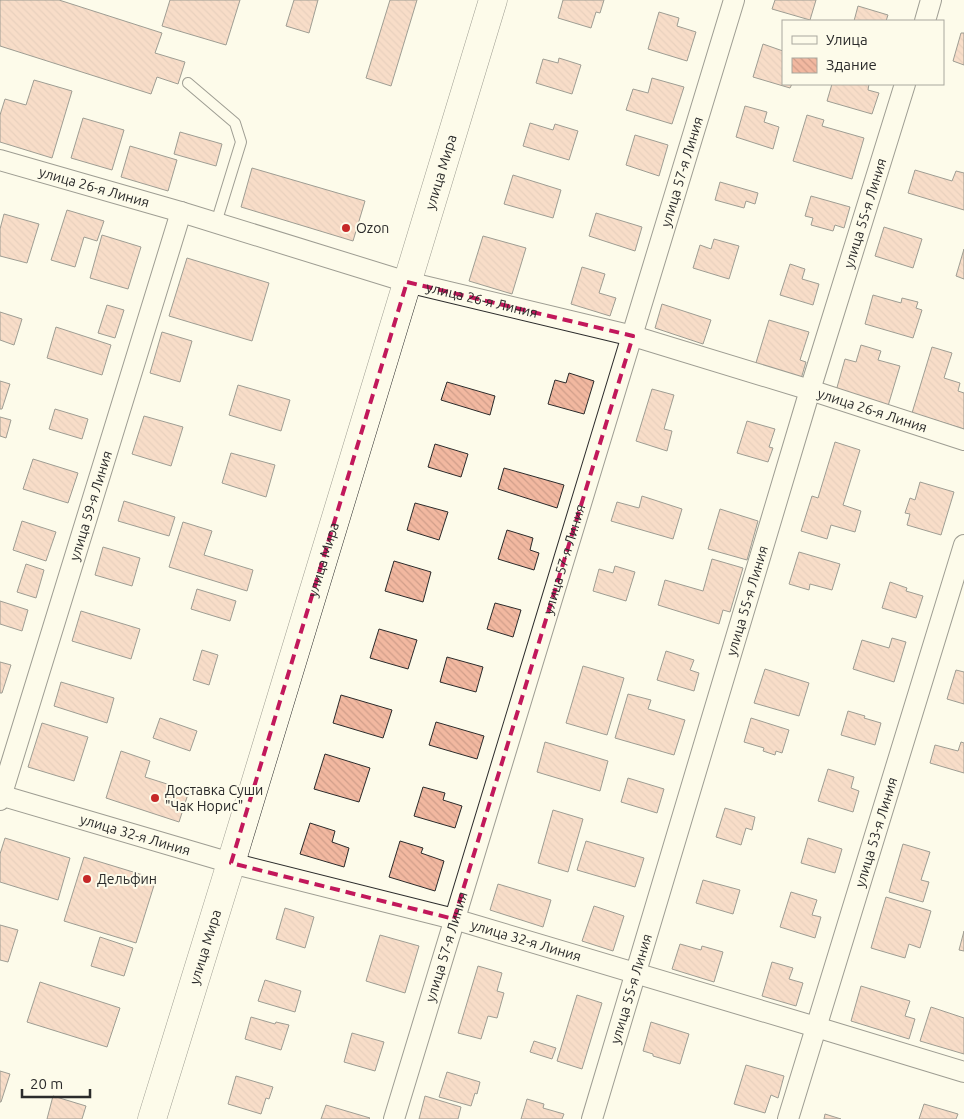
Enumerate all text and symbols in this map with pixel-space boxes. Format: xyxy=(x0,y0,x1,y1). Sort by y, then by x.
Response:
legend xyxy=(782,20,944,85)
text: Улица xyxy=(826,31,868,48)
text: Здание xyxy=(826,56,877,73)
street label: улица 57-я Линия xyxy=(658,115,706,229)
street label: улица Мира xyxy=(422,133,460,211)
street label: улица 55-я Линия xyxy=(840,156,889,270)
street label: улица 26-я Линия xyxy=(37,164,151,211)
place label: Ozon xyxy=(356,220,389,236)
marker: Ozon xyxy=(340,222,352,234)
street label: улица 26-я Линия xyxy=(425,279,539,321)
street label: улица 26-я Линия xyxy=(816,385,929,436)
street label: улица 59-я Линия xyxy=(66,449,115,563)
street label: улица 57-я Линия xyxy=(540,502,588,616)
street label: улица Мира xyxy=(304,520,342,599)
street label: улица 55-я Линия xyxy=(723,544,771,658)
street label: улица 53-я Линия xyxy=(852,775,900,889)
place label: Доставка Суши "Чак Норис" xyxy=(165,782,263,814)
marker: Доставка Суши "Чак Норис" xyxy=(149,792,161,804)
street label: улица 32-я Линия xyxy=(78,811,192,859)
place label: Дельфин xyxy=(97,871,157,887)
marker: Дельфин xyxy=(81,873,93,885)
street label: улица 57-я Линия xyxy=(422,890,471,1004)
street label: улица Мира xyxy=(186,908,224,986)
street label: улица 32-я Линия xyxy=(469,917,583,965)
street label: улица 55-я Линия xyxy=(607,932,655,1046)
scale bar xyxy=(22,1066,90,1098)
text: 20 m xyxy=(30,1075,63,1092)

